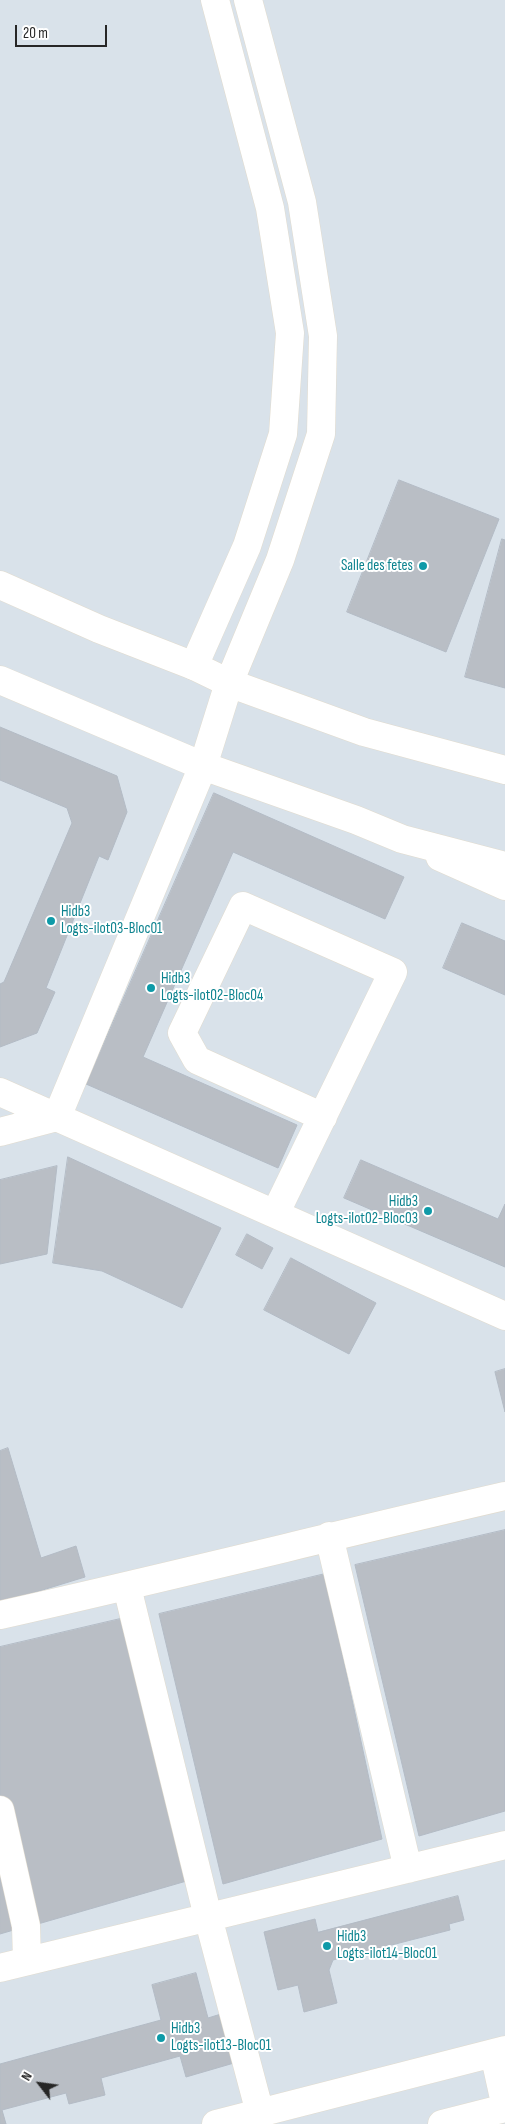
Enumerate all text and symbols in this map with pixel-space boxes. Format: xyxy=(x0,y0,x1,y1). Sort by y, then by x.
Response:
scale bar xyxy=(18,15,110,47)
text: 20 m xyxy=(23,24,48,43)
place label: Salle des fetes xyxy=(341,557,413,575)
marker: Salle des fetes xyxy=(417,560,429,572)
place label: Hidb3 Logts-ilot03-Bloc01 xyxy=(61,903,162,938)
marker: Hidb3 Logts-ilot03-Bloc01 xyxy=(45,915,57,927)
place label: Hidb3 Logts-ilot02-Bloc04 xyxy=(161,970,263,1005)
marker: Hidb3 Logts-ilot02-Bloc04 xyxy=(145,982,157,994)
place label: Hidb3 Logts-ilot02-Bloc03 xyxy=(316,1193,418,1228)
marker: Hidb3 Logts-ilot02-Bloc03 xyxy=(422,1205,434,1217)
place label: Hidb3 Logts-ilot14-Bloc01 xyxy=(337,1928,437,1963)
marker: Hidb3 Logts-ilot14-Bloc01 xyxy=(321,1940,333,1952)
place label: Hidb3 Logts-ilot13-Bloc01 xyxy=(171,2020,271,2055)
marker: Hidb3 Logts-ilot13-Bloc01 xyxy=(155,2032,167,2044)
north arrow xyxy=(15,2059,65,2109)
text: N xyxy=(17,2069,36,2084)

